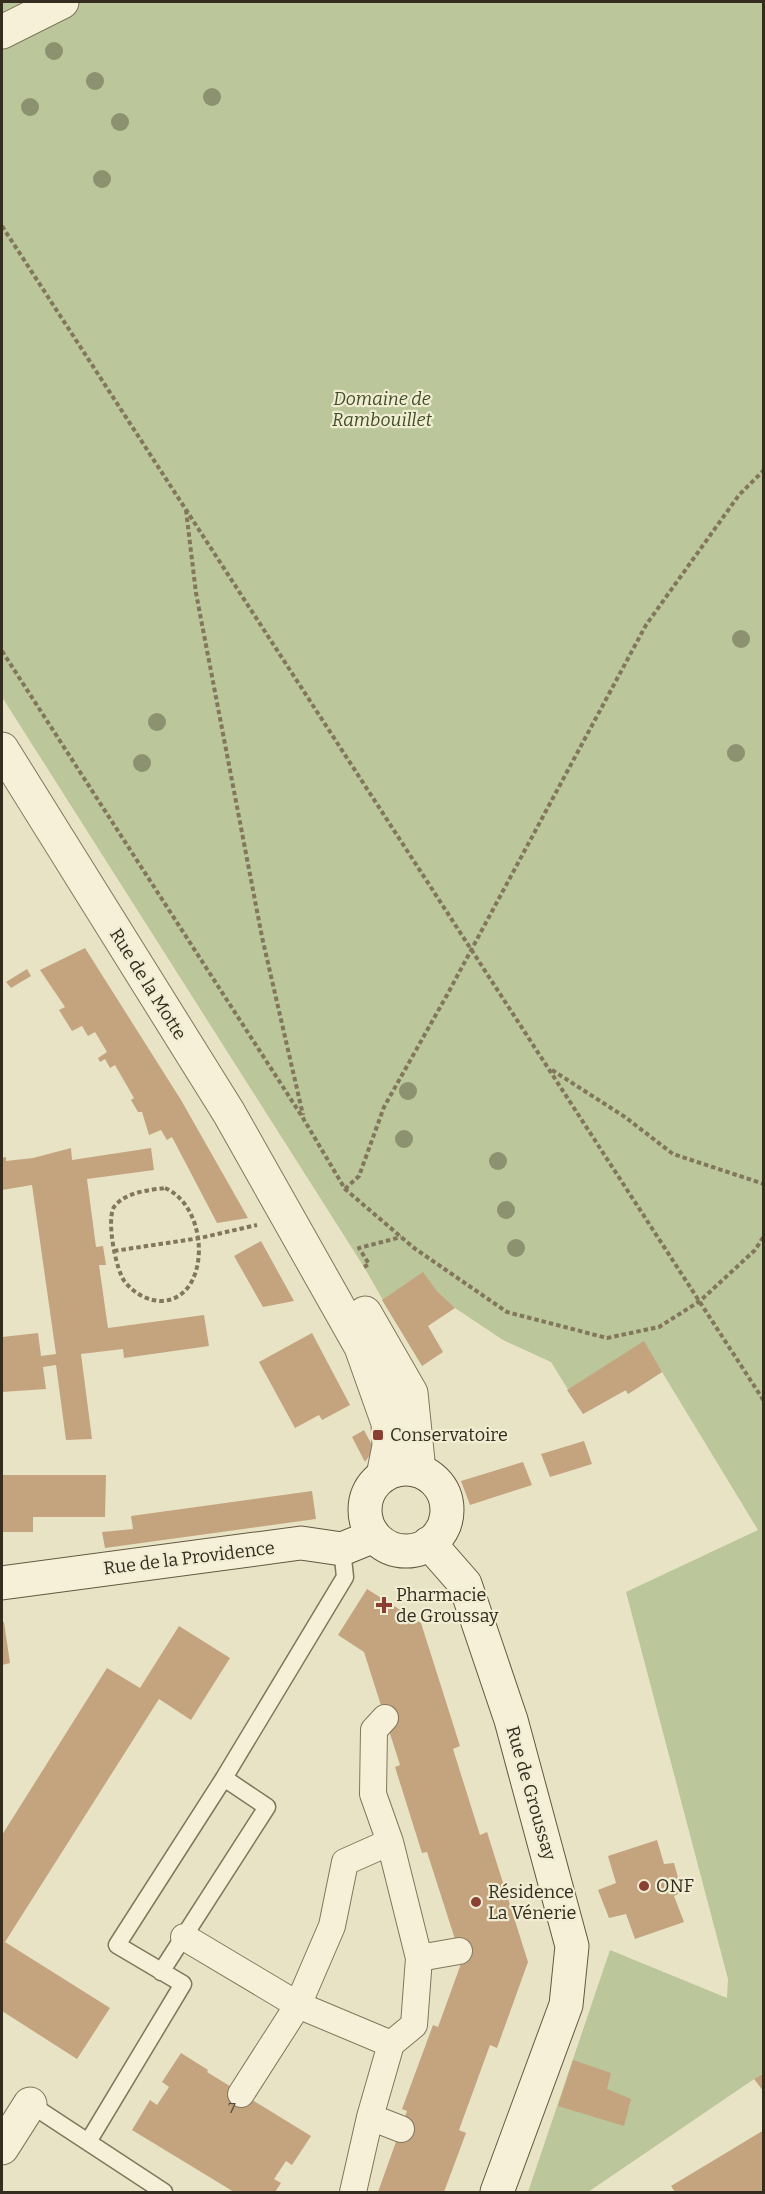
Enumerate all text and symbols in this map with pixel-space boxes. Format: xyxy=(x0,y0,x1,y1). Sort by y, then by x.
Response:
park label: Domaine de Rambouillet xyxy=(332,388,432,431)
street label: Rue de la Motte xyxy=(105,924,191,1044)
place label: Conservatoire xyxy=(390,1424,508,1446)
marker: Conservatoire xyxy=(371,1428,385,1442)
street label: Rue de la Providence xyxy=(102,1537,276,1579)
place label: Pharmacie de Groussay xyxy=(396,1584,499,1627)
marker: Pharmacie de Groussay xyxy=(377,1598,391,1612)
street label: Rue de Groussay xyxy=(501,1723,561,1863)
place label: ONF xyxy=(656,1875,694,1897)
marker: ONF xyxy=(637,1879,651,1893)
place label: Résidence La Vénerie xyxy=(488,1881,576,1924)
marker: Résidence La Vénerie xyxy=(469,1895,483,1909)
house number: 7 xyxy=(228,2099,236,2117)

